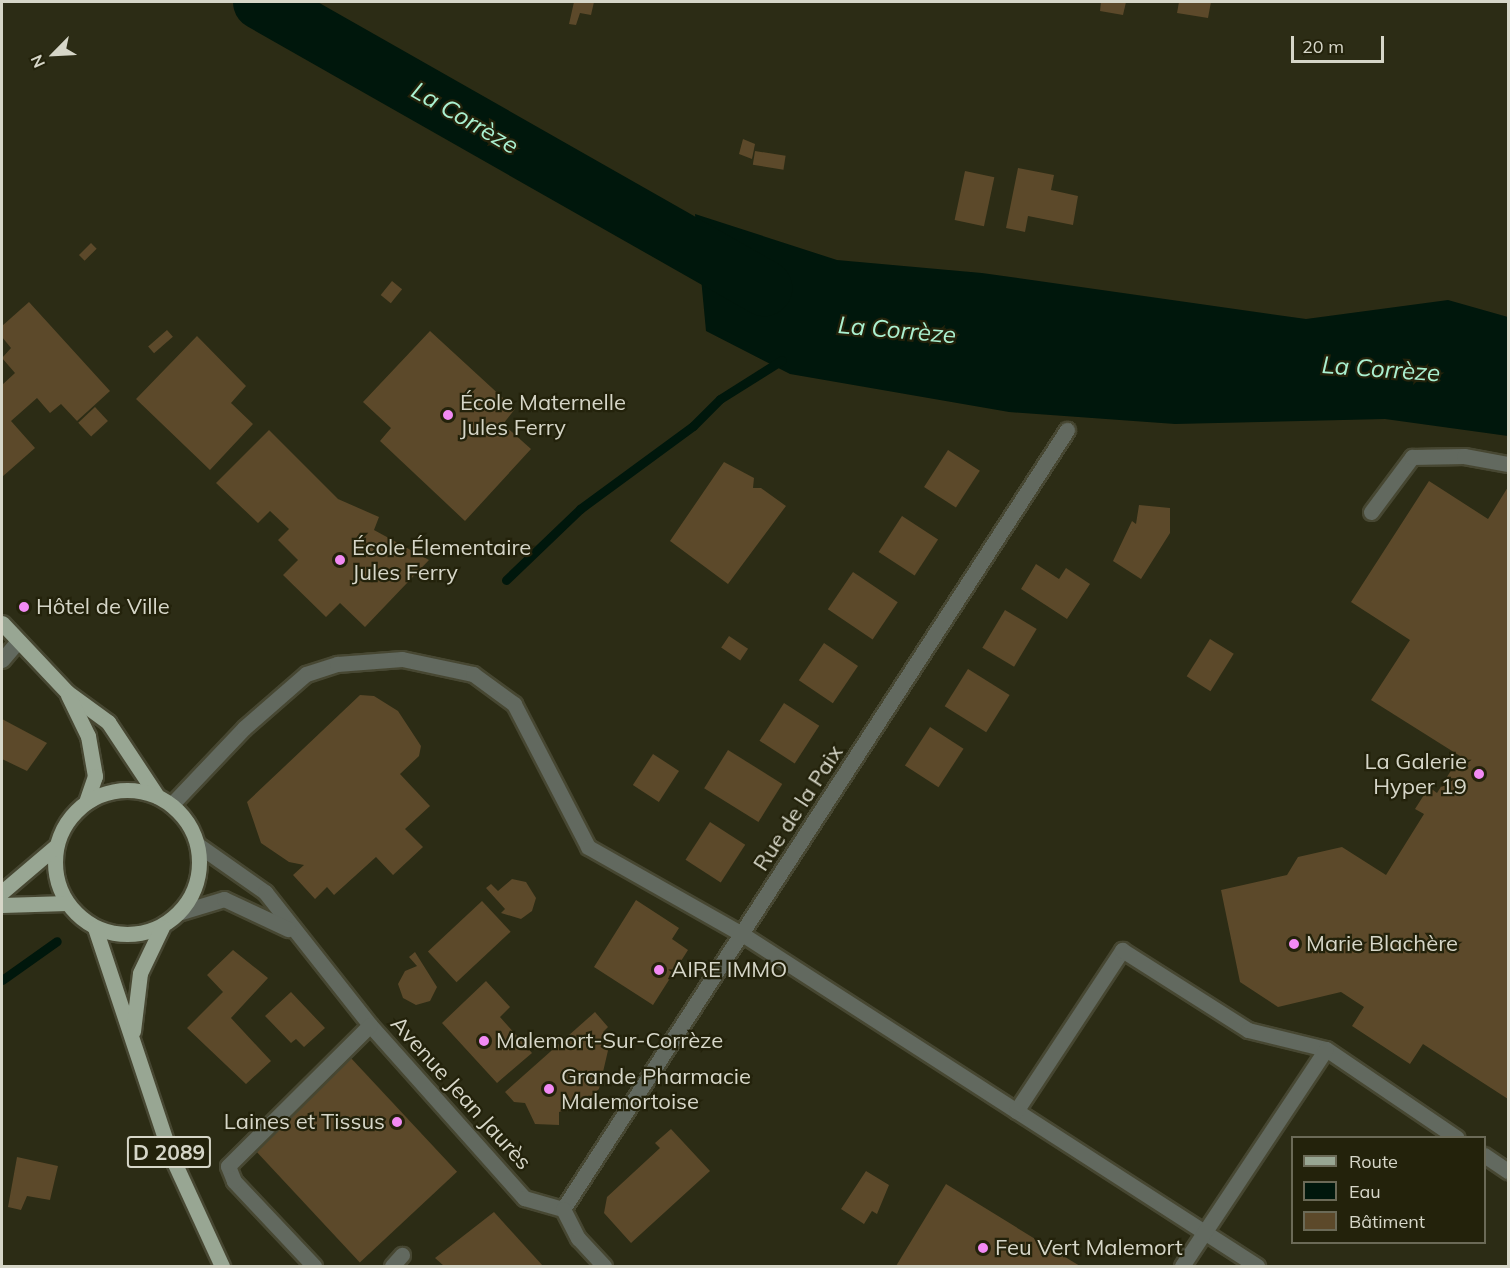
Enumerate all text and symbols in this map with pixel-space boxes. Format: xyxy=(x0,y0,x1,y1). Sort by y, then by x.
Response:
north arrow xyxy=(24,24,84,84)
scale bar xyxy=(1294,24,1387,62)
text: 20 m xyxy=(1302,35,1344,58)
text: N xyxy=(26,52,49,71)
water label: La Corrèze xyxy=(406,76,524,160)
water label: La Corrèze xyxy=(837,310,957,350)
water label: La Corrèze xyxy=(1321,350,1441,388)
place label: École Maternelle Jules Ferry xyxy=(460,389,626,440)
marker: École Maternelle Jules Ferry xyxy=(441,408,455,422)
place label: École Élementaire Jules Ferry xyxy=(352,534,531,586)
marker: École Élementaire Jules Ferry xyxy=(333,553,347,567)
place label: Hôtel de Ville xyxy=(36,594,170,620)
marker: Hôtel de Ville xyxy=(17,600,31,614)
street label: Rue de la Paix xyxy=(748,740,848,876)
place label: La Galerie Hyper 19 xyxy=(1364,748,1467,800)
marker: La Galerie Hyper 19 xyxy=(1472,767,1486,781)
place label: Marie Blachère xyxy=(1306,931,1458,957)
marker: Marie Blachère xyxy=(1287,937,1301,951)
place label: AIRE IMMO xyxy=(671,957,787,983)
marker: AIRE IMMO xyxy=(652,963,666,977)
street label: Avenue Jean Jaurès xyxy=(385,1011,537,1175)
place label: Malemort-Sur-Corrèze xyxy=(496,1028,723,1054)
marker: Malemort-Sur-Corrèze xyxy=(477,1034,491,1048)
place label: Grande Pharmacie Malemortoise xyxy=(561,1063,751,1114)
marker: Grande Pharmacie Malemortoise xyxy=(542,1082,556,1096)
place label: Laines et Tissus xyxy=(224,1109,385,1135)
marker: Laines et Tissus xyxy=(390,1115,404,1129)
road number: D 2089 xyxy=(126,1134,213,1170)
legend xyxy=(1291,1136,1486,1244)
text: Route xyxy=(1349,1150,1398,1173)
text: Eau xyxy=(1349,1180,1381,1203)
text: Bâtiment xyxy=(1349,1210,1425,1233)
place label: Feu Vert Malemort xyxy=(995,1235,1183,1261)
marker: Feu Vert Malemort xyxy=(976,1241,990,1255)

